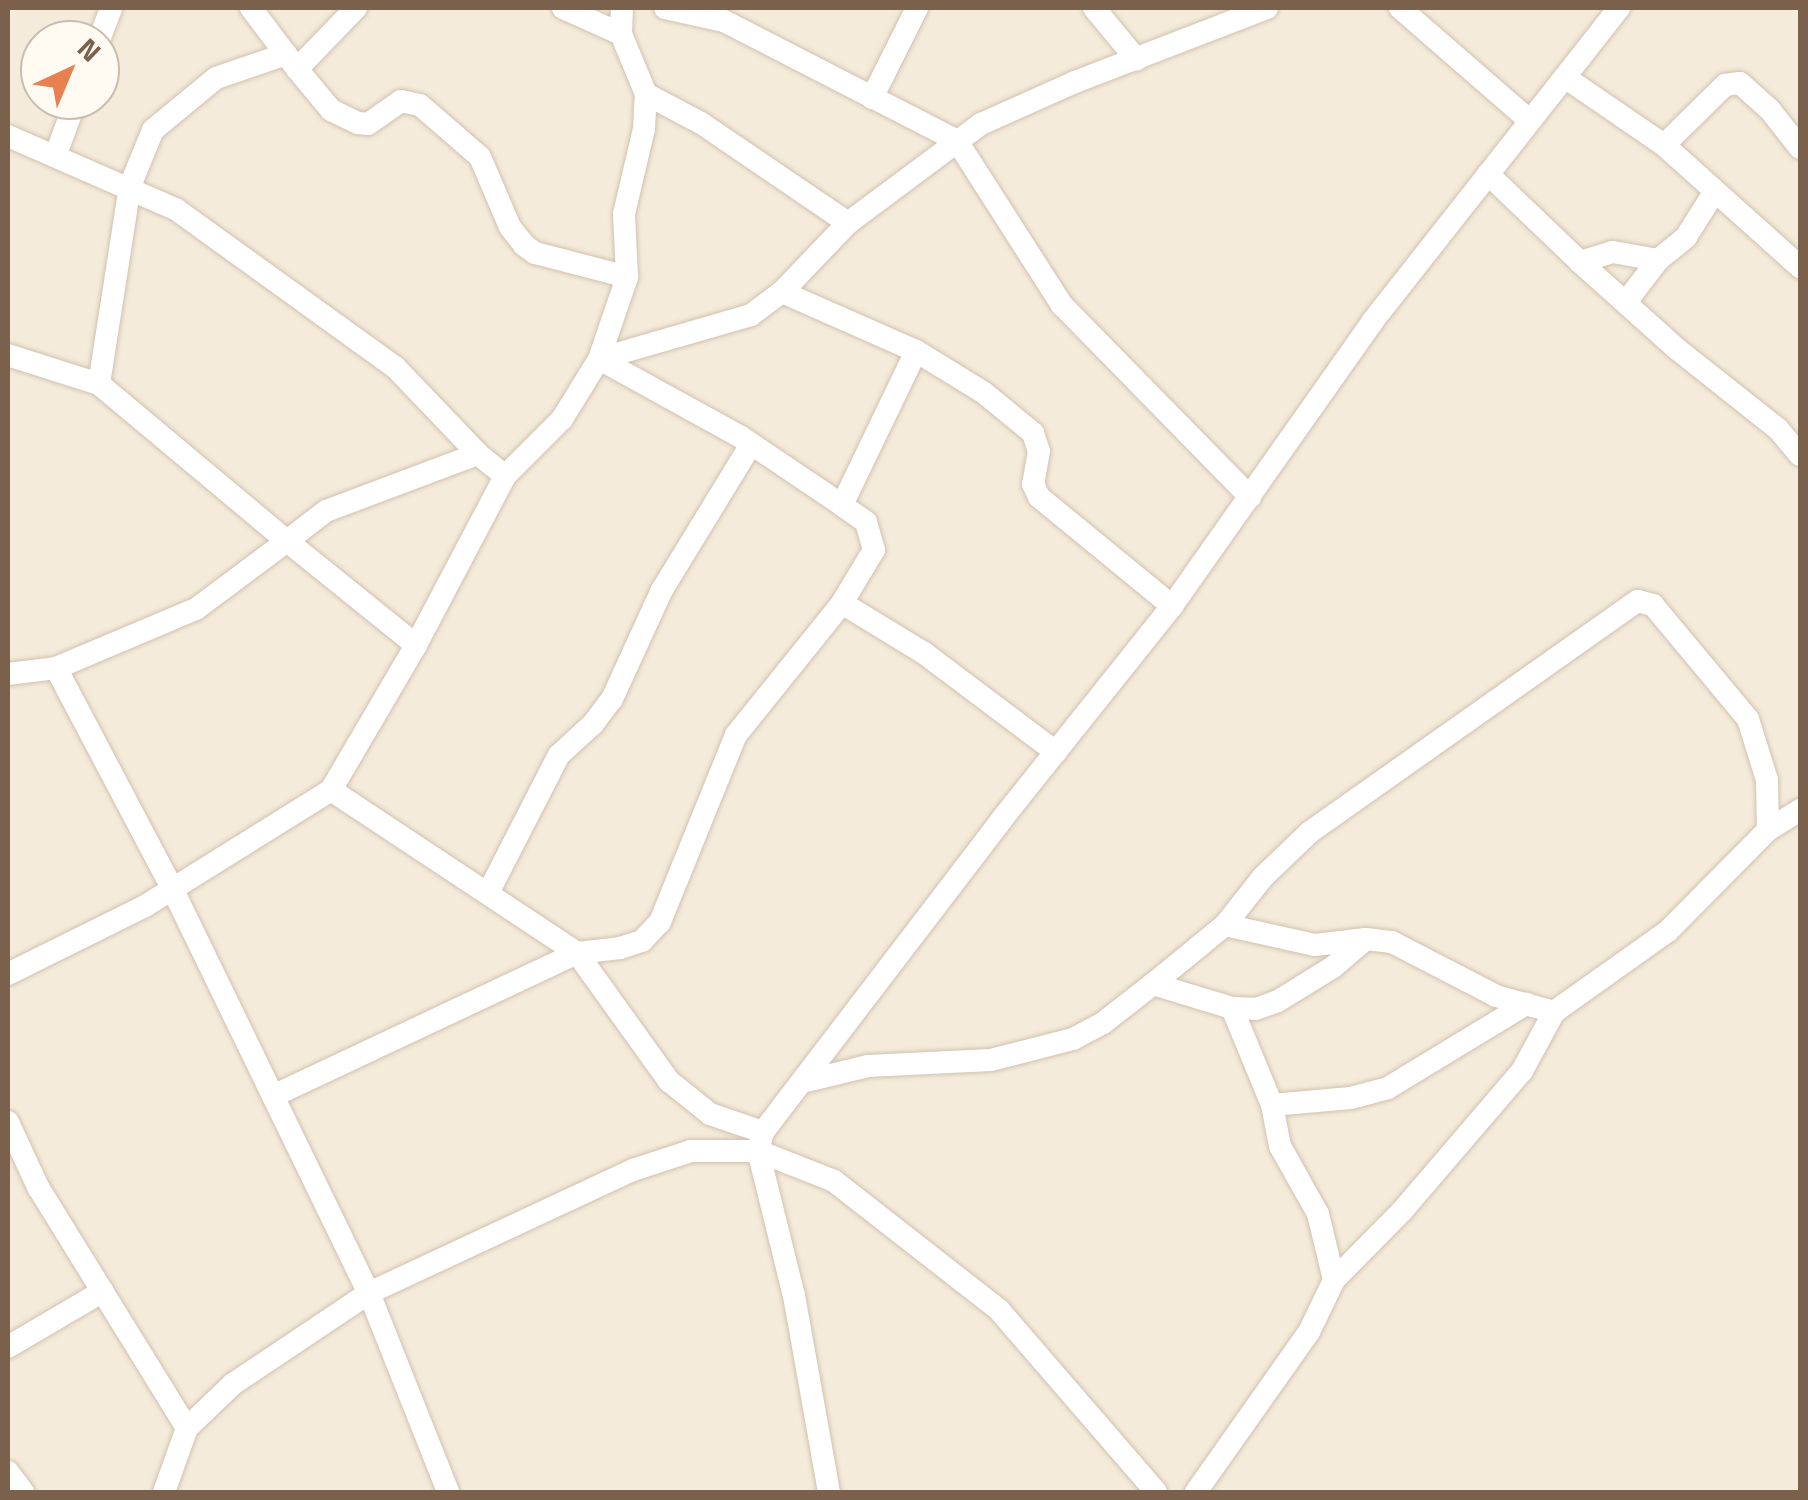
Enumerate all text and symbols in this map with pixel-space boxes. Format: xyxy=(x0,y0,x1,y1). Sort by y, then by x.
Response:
north arrow xyxy=(20,20,120,120)
text: N xyxy=(68,27,112,72)

